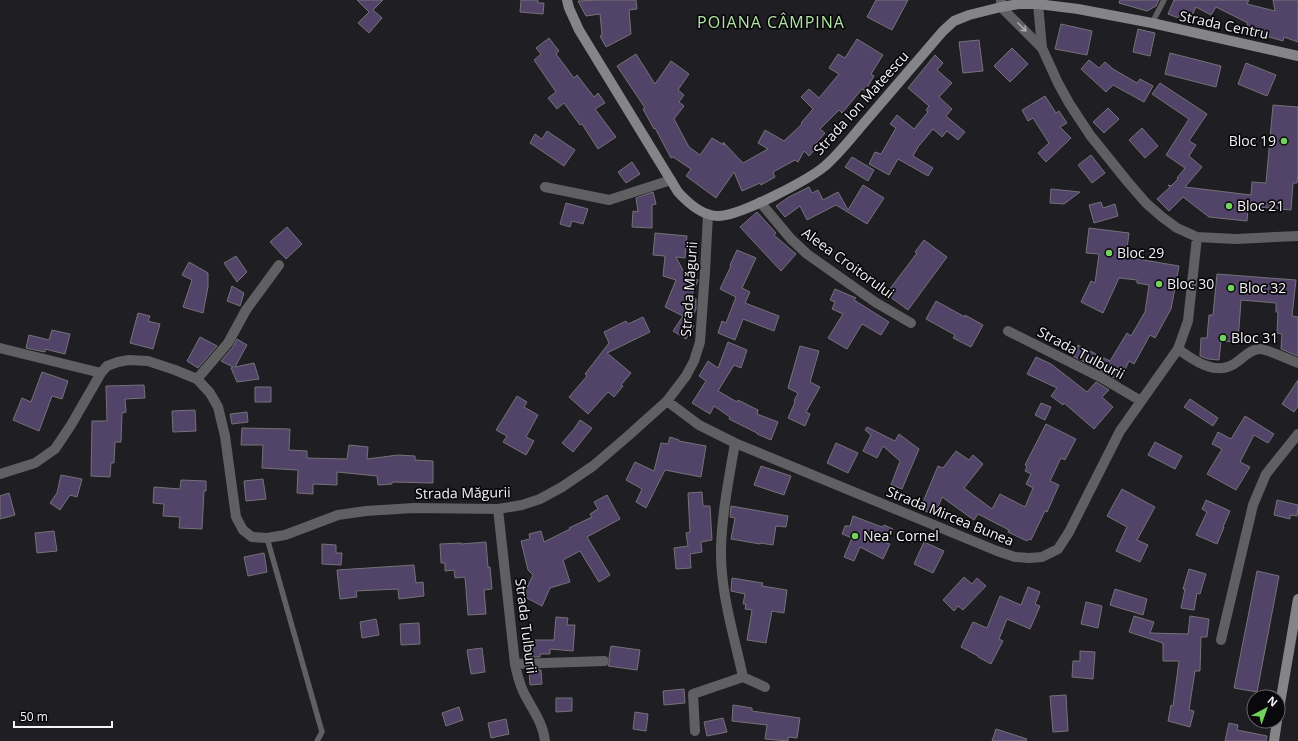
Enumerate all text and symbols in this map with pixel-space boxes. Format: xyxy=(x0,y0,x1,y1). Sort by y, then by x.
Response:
street label: Strada Centru xyxy=(1178,6,1270,43)
district label: POIANA CÂMPINA xyxy=(697,11,845,33)
one-way arrow xyxy=(1017,23,1027,32)
street label: Strada Ion Mateescu xyxy=(809,47,912,159)
place label: Bloc 19 xyxy=(1229,131,1276,150)
marker: Bloc 19 xyxy=(1279,136,1289,146)
place label: Bloc 21 xyxy=(1237,196,1284,215)
marker: Bloc 21 xyxy=(1224,201,1234,211)
street label: Aleea Croitorului xyxy=(798,223,898,302)
street label: Strada Măgurii xyxy=(676,241,701,337)
place label: Bloc 29 xyxy=(1117,243,1164,262)
marker: Bloc 29 xyxy=(1104,248,1114,258)
place label: Bloc 30 xyxy=(1167,274,1214,293)
place label: Bloc 32 xyxy=(1239,278,1286,297)
marker: Bloc 30 xyxy=(1154,279,1164,289)
marker: Bloc 32 xyxy=(1226,283,1236,293)
street label: Strada Tulburii xyxy=(1034,322,1128,383)
place label: Bloc 31 xyxy=(1231,328,1278,347)
marker: Bloc 31 xyxy=(1218,333,1228,343)
street label: Strada Mircea Bunea xyxy=(884,481,1017,550)
street label: Strada Măgurii xyxy=(415,482,511,503)
place label: Nea' Cornel xyxy=(863,526,939,545)
marker: Nea' Cornel xyxy=(850,531,860,541)
street label: Strada Tulburii xyxy=(511,577,542,675)
north arrow xyxy=(1246,689,1286,729)
text: N xyxy=(1265,692,1281,710)
scale bar xyxy=(14,703,112,729)
text: 50 m xyxy=(20,708,48,725)

